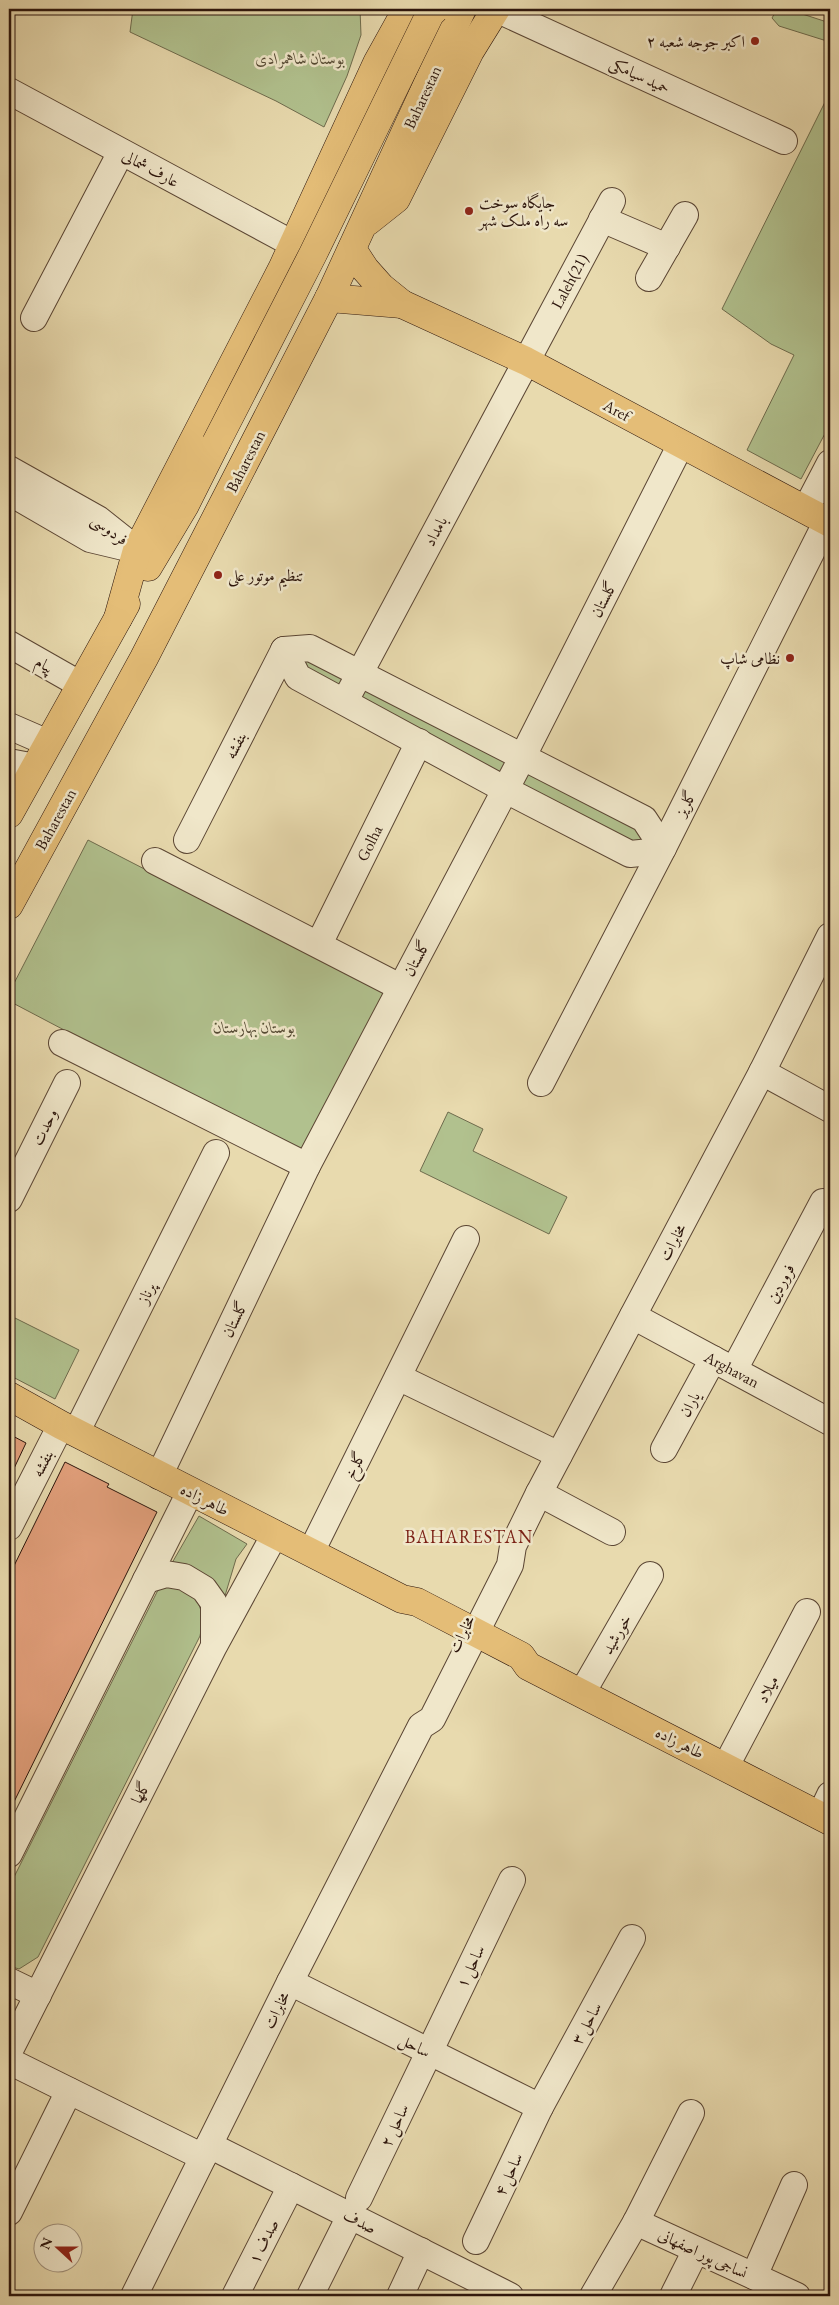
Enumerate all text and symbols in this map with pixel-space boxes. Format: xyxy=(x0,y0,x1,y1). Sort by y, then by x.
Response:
place label: اکبر جوجه شعبه ۲ xyxy=(647,31,745,52)
marker: اکبر جوجه شعبه ۲ xyxy=(749,35,761,47)
park label: بوستان شاهمرادی xyxy=(255,48,345,69)
street label: حمید سیامکی xyxy=(606,52,673,100)
street label: Baharestan xyxy=(399,62,446,132)
street label: عارف شمالی xyxy=(119,145,183,192)
place label: جایگاه سوخت سه راه ملک شهر xyxy=(477,192,568,231)
marker: جایگاه سوخت سه راه ملک شهر xyxy=(463,205,475,217)
street label: Laleh(21) xyxy=(546,250,593,312)
street label: Aref xyxy=(599,394,636,427)
street label: Baharestan xyxy=(221,426,270,496)
street label: فردوسی xyxy=(86,509,132,551)
street label: بامداد xyxy=(419,513,452,550)
place label: تنظیم موتور علی xyxy=(228,565,304,592)
marker: تنظیم موتور علی xyxy=(212,569,224,581)
street label: گلستان xyxy=(585,577,621,621)
place label: نظامی شاپ xyxy=(720,648,780,670)
street label: پیام xyxy=(30,651,58,682)
marker: نظامی شاپ xyxy=(784,652,796,664)
street label: بنفشه xyxy=(220,728,251,762)
street label: Baharestan xyxy=(30,784,81,854)
street label: گلریز xyxy=(669,786,701,822)
street label: Golha xyxy=(352,821,387,865)
street label: گلستان xyxy=(398,936,435,980)
park label: بوستان بهارستان xyxy=(213,1017,295,1038)
street label: وحدت xyxy=(27,1105,62,1149)
street label: مخابرات xyxy=(654,1220,691,1264)
street label: فروردین xyxy=(761,1260,799,1306)
street label: پرناز xyxy=(132,1277,161,1309)
street label: گلستان xyxy=(217,1297,252,1341)
street label: Arghavan xyxy=(700,1346,763,1393)
street label: یاران xyxy=(674,1387,705,1421)
street label: بنفشه xyxy=(27,1446,58,1480)
street label: گلرخ xyxy=(339,1448,374,1484)
street label: طاهر زاده xyxy=(177,1478,233,1521)
district label: BAHARESTAN xyxy=(405,1525,533,1548)
street label: خورشید xyxy=(597,1610,636,1658)
street label: مخابرات xyxy=(443,1612,480,1656)
street label: میلاد xyxy=(752,1672,783,1707)
street label: طاهر زاده xyxy=(652,1721,708,1764)
street label: گلها xyxy=(126,1777,155,1807)
street label: ساحل ۱ xyxy=(451,1941,491,1992)
street label: مخابرات xyxy=(258,1988,295,2032)
street label: ساحل ۳ xyxy=(566,1998,607,2049)
street label: ساحل xyxy=(395,2029,434,2063)
street label: ساحل ۲ xyxy=(375,2100,414,2151)
street label: ساحل ۴ xyxy=(489,2149,528,2200)
street label: صدف xyxy=(340,2204,380,2239)
street label: صدف ۱ xyxy=(243,2216,283,2267)
north arrow xyxy=(32,2222,82,2272)
street label: نساجی پور اصفهانی xyxy=(654,2224,751,2284)
text: N xyxy=(35,2234,57,2252)

